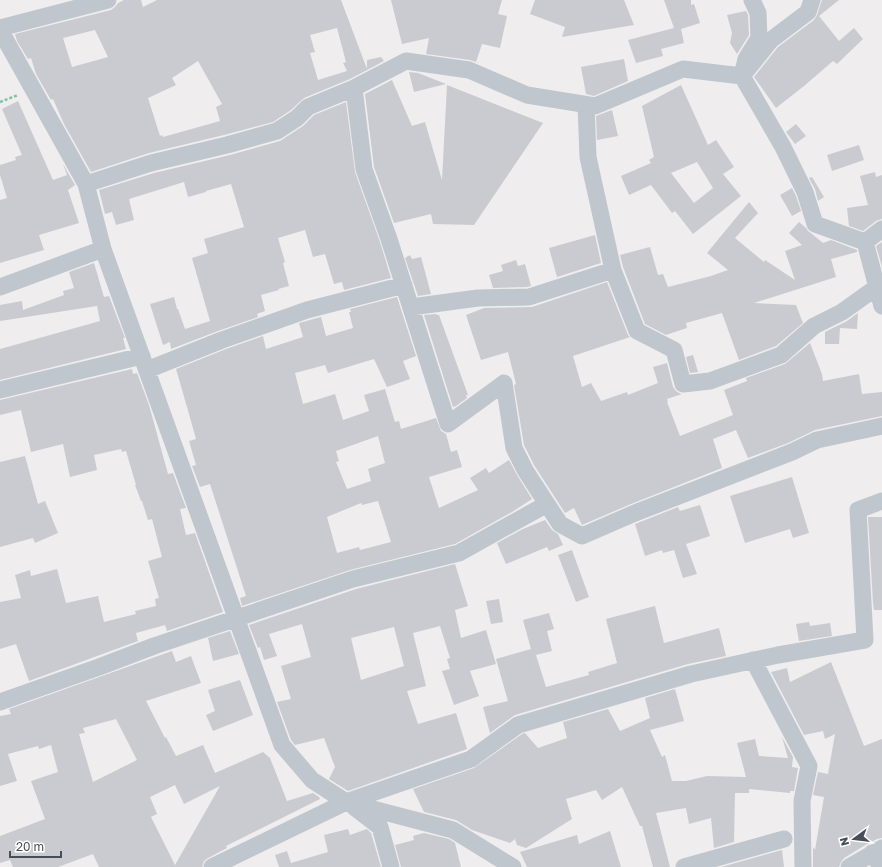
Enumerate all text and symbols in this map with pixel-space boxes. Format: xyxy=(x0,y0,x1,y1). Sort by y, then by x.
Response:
north arrow xyxy=(834,819,874,859)
scale bar xyxy=(10,833,61,859)
text: N xyxy=(836,836,851,847)
text: 20 m xyxy=(16,839,44,854)

